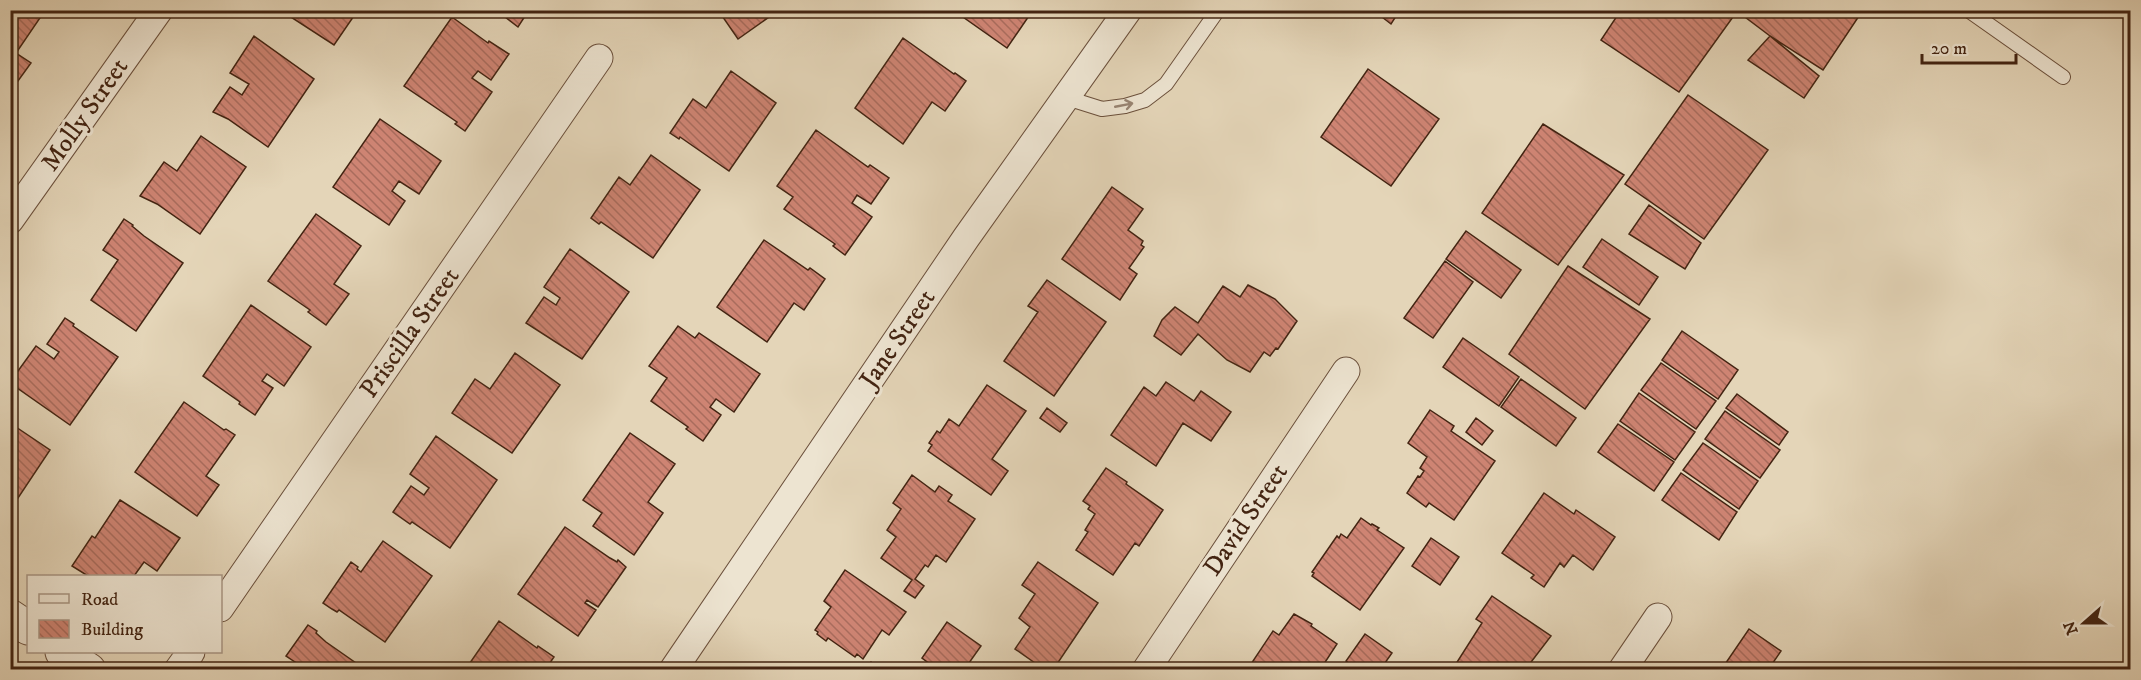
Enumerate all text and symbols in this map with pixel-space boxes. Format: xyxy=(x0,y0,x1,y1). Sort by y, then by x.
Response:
scale bar xyxy=(1922,27,2016,65)
text: 20 m xyxy=(1931,38,1967,60)
street label: Molly Street xyxy=(34,52,136,178)
one-way arrow xyxy=(1113,99,1133,110)
street label: Priscilla Street xyxy=(353,261,467,405)
street label: Jane Street xyxy=(852,283,943,396)
street label: David Street xyxy=(1196,457,1296,583)
legend xyxy=(27,575,222,653)
text: Road xyxy=(81,589,118,611)
north arrow xyxy=(2054,593,2114,653)
text: N xyxy=(2059,618,2083,638)
text: Building xyxy=(81,619,143,641)

